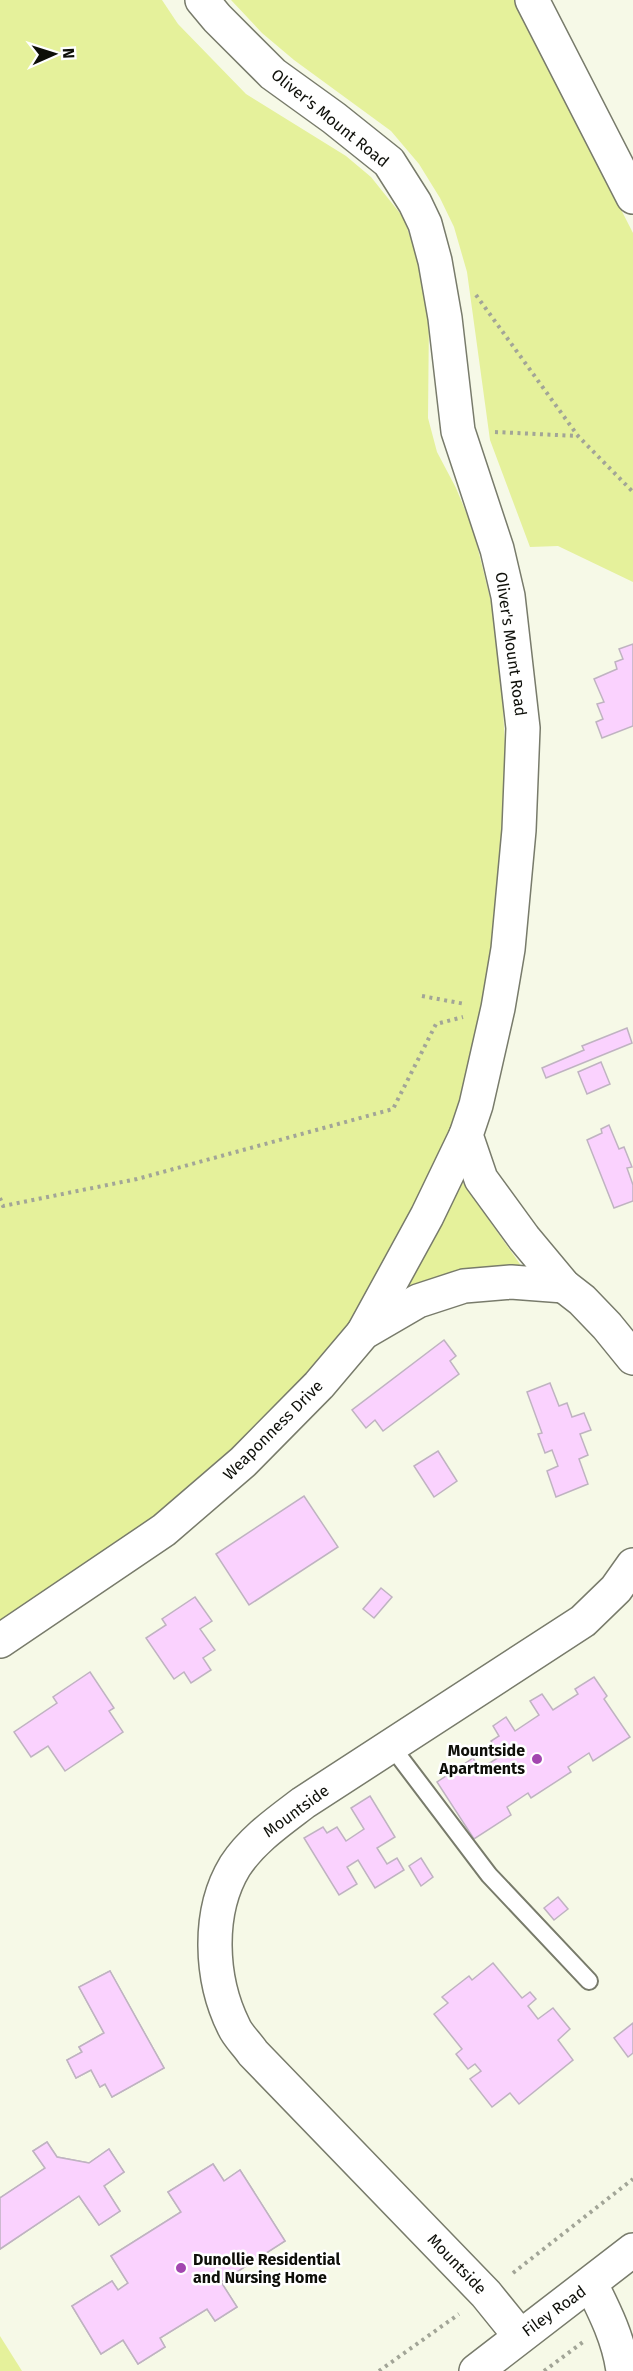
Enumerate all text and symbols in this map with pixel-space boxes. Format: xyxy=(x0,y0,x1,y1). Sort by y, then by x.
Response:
north arrow xyxy=(24,24,84,84)
text: N xyxy=(59,47,78,59)
street label: Oliver's Mount Road xyxy=(267,65,393,171)
street label: Oliver's Mount Road xyxy=(491,571,531,717)
street label: Weaponness Drive xyxy=(219,1376,327,1484)
place label: Mountside Apartments xyxy=(438,1741,525,1778)
marker: Mountside Apartments xyxy=(530,1752,544,1766)
street label: Mountside xyxy=(259,1781,333,1841)
street label: Mountside xyxy=(424,2230,490,2298)
place label: Dunollie Residential and Nursing Home xyxy=(193,2250,340,2287)
marker: Dunollie Residential and Nursing Home xyxy=(174,2261,188,2275)
street label: Filey Road xyxy=(518,2282,590,2340)

